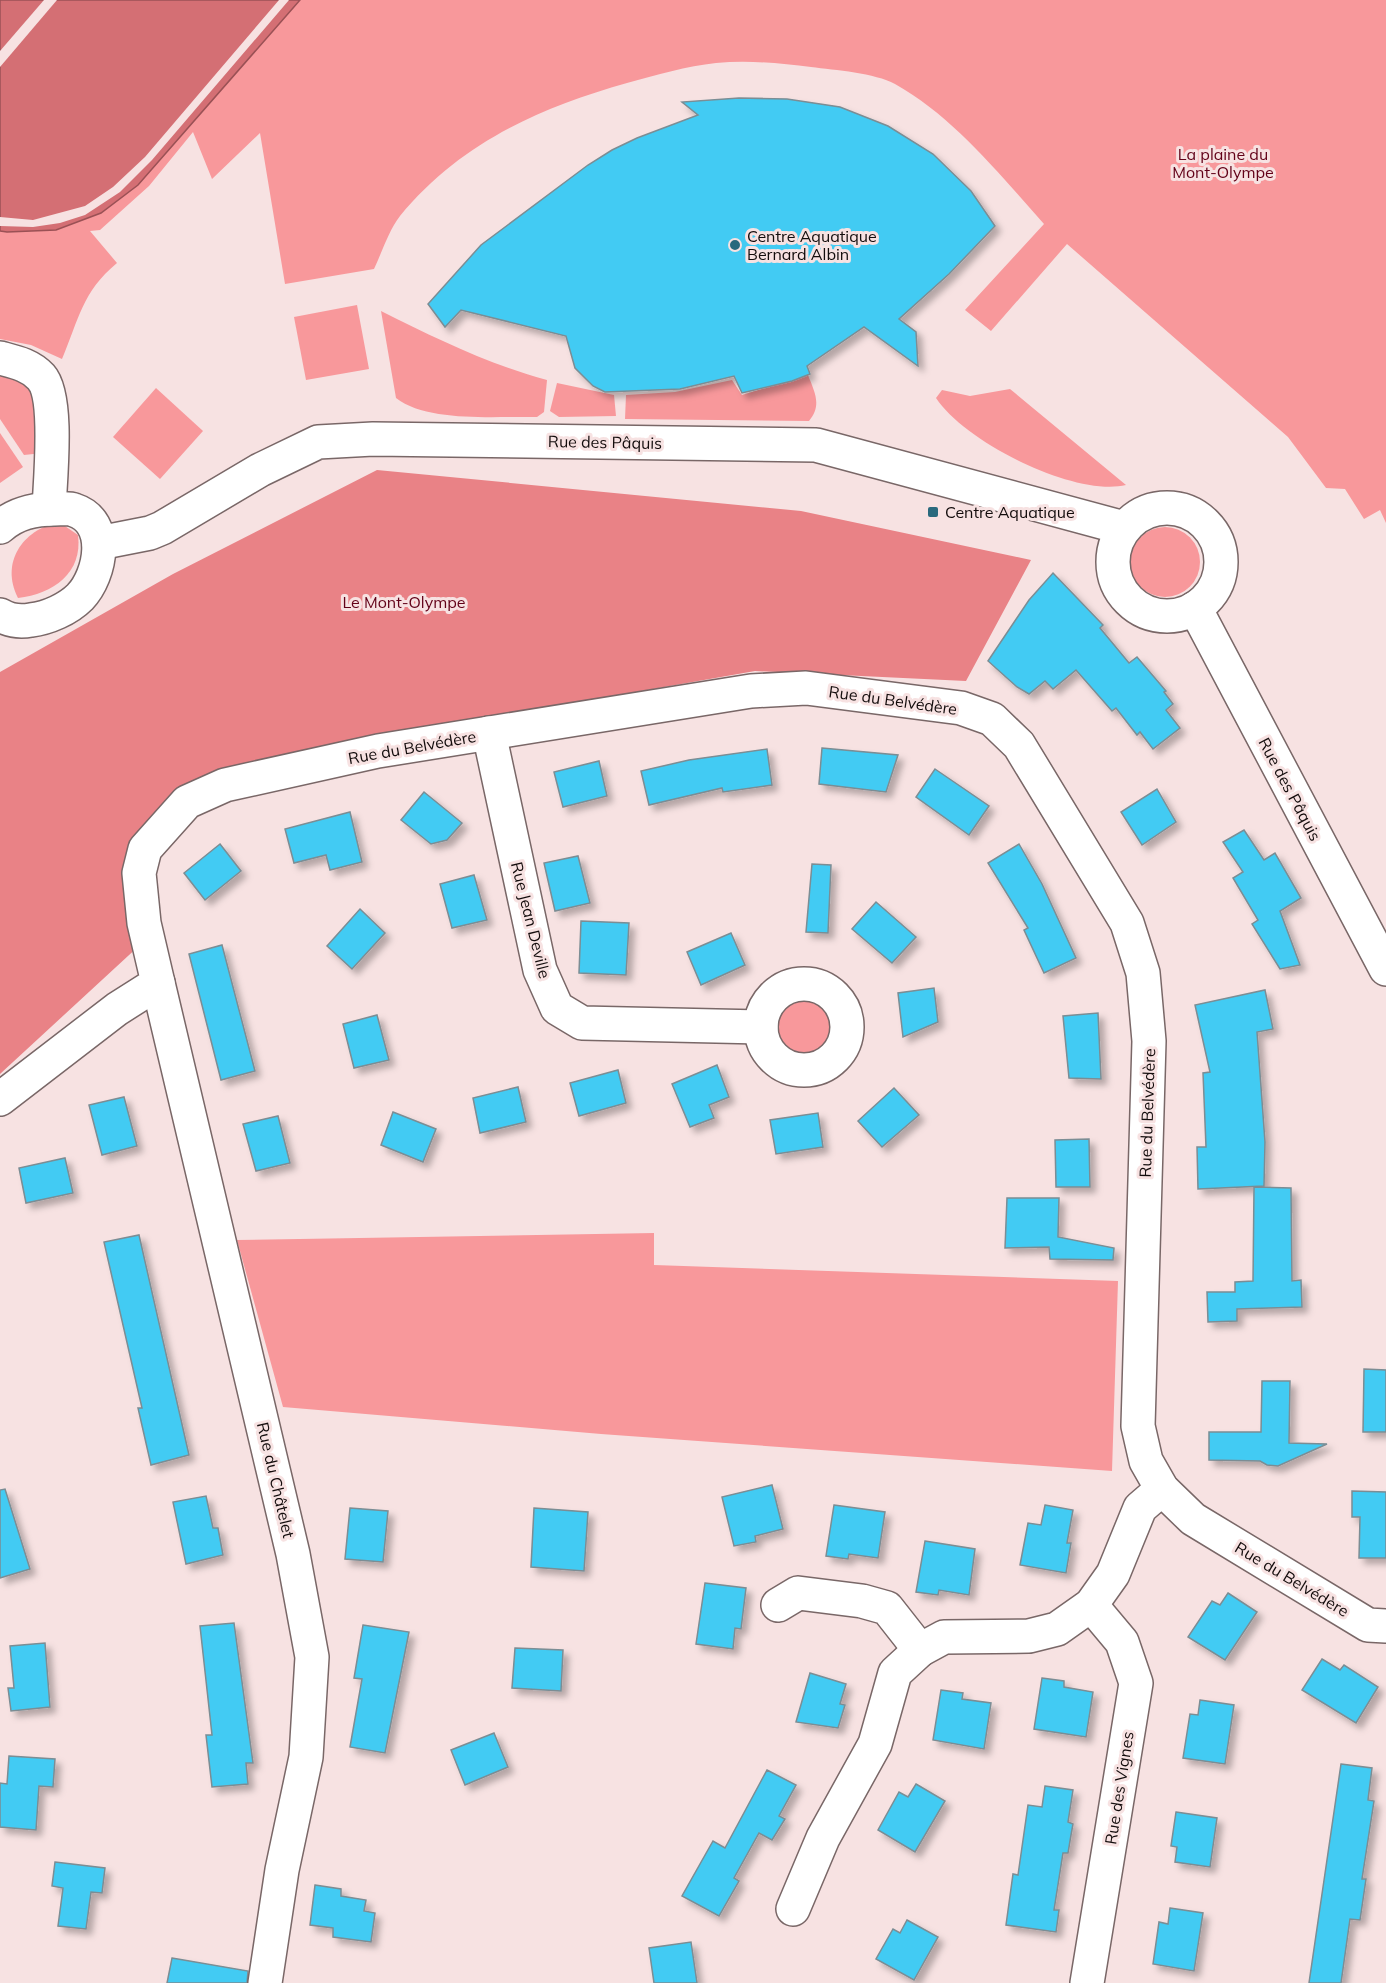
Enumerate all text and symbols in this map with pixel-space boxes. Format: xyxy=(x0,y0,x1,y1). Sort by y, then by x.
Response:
park label: La plaine du Mont-Olympe xyxy=(1172,144,1274,182)
place label: Centre Aquatique Bernard Albin xyxy=(747,226,877,264)
marker: Centre Aquatique Bernard Albin xyxy=(728,238,742,252)
street label: Rue des Pâquis xyxy=(548,431,662,453)
place label: Centre Aquatique xyxy=(945,502,1075,522)
marker: Centre Aquatique xyxy=(926,505,940,519)
park label: Le Mont-Olympe xyxy=(342,592,466,612)
street label: Rue du Belvédère xyxy=(828,681,958,719)
street label: Rue du Belvédère xyxy=(347,726,477,768)
street label: Rue des Pâquis xyxy=(1254,734,1326,844)
street label: Rue Jean Deville xyxy=(507,860,555,980)
street label: Rue du Belvédère xyxy=(1135,1048,1159,1178)
street label: Rue du Châtelet xyxy=(253,1420,299,1540)
street label: Rue du Belvédère xyxy=(1231,1537,1353,1621)
street label: Rue des Vignes xyxy=(1100,1730,1138,1846)

